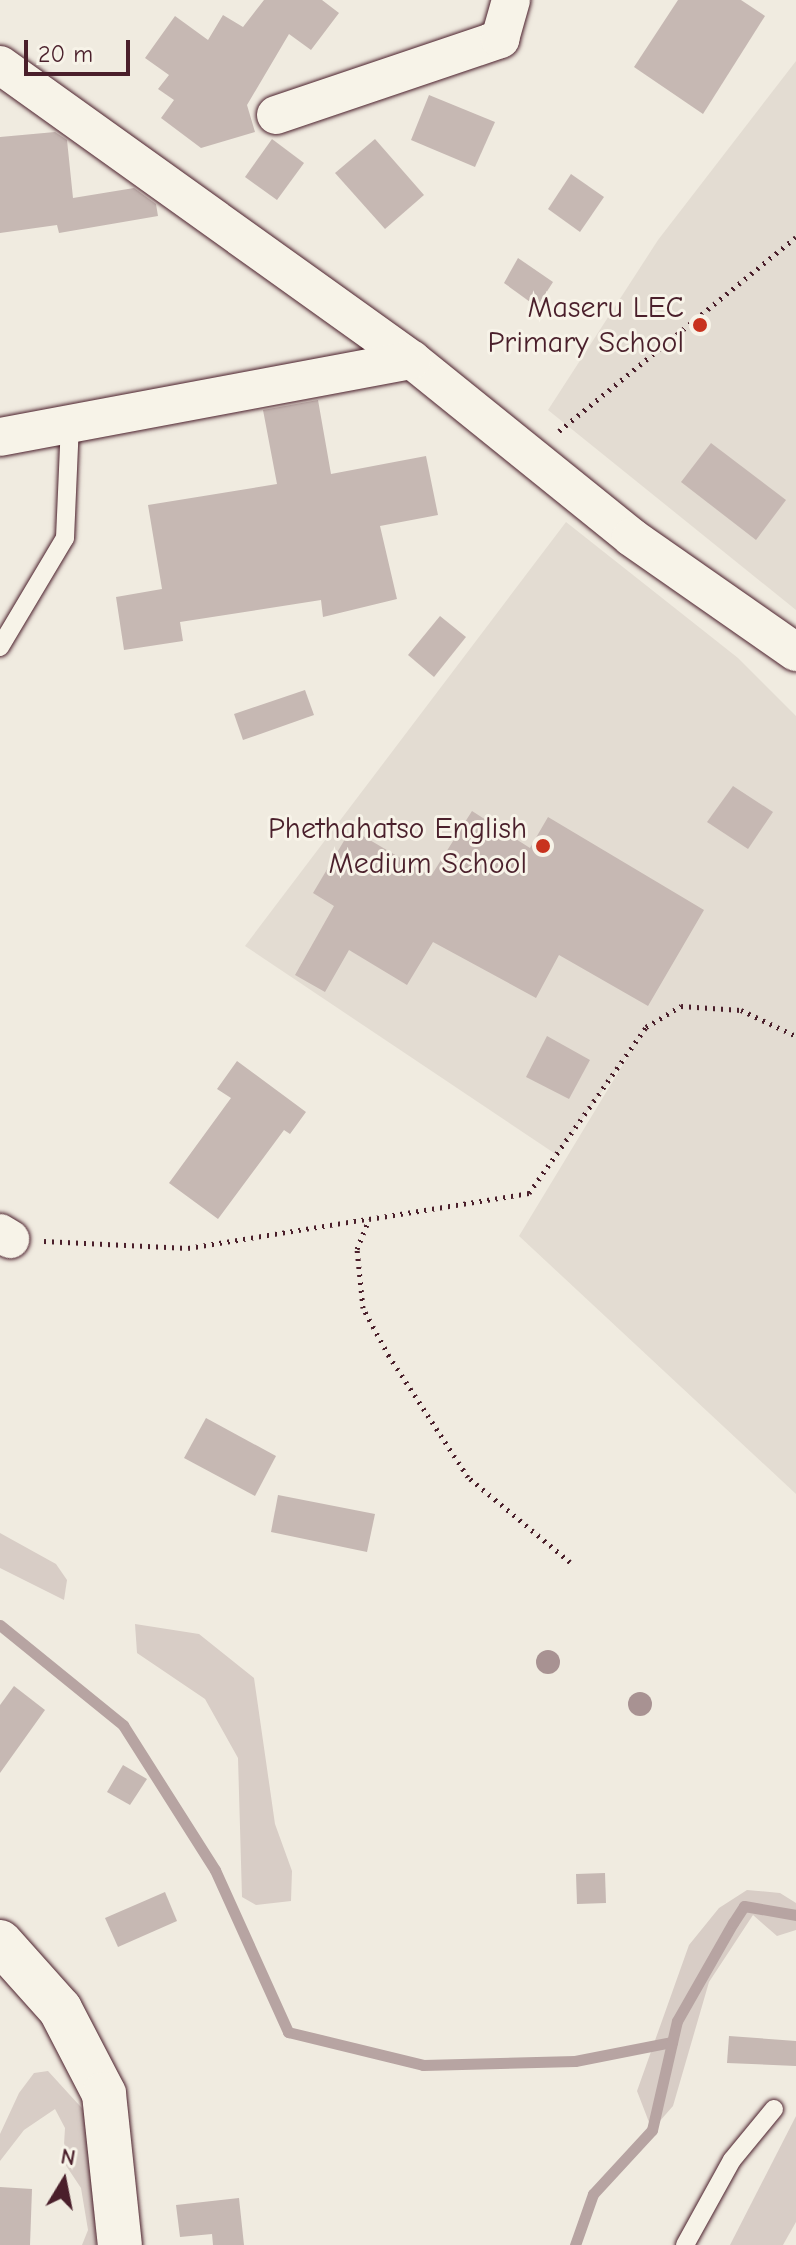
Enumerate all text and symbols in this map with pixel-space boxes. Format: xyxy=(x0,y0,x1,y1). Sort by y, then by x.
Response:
scale bar xyxy=(28,24,134,74)
text: 20 m xyxy=(38,40,93,68)
place label: Maseru LEC Primary School xyxy=(487,290,684,360)
marker: Maseru LEC Primary School xyxy=(691,316,709,334)
place label: Phethahatso English Medium School xyxy=(268,811,527,882)
marker: Phethahatso English Medium School xyxy=(534,837,552,855)
north arrow xyxy=(24,2141,104,2221)
text: N xyxy=(59,2143,77,2171)

